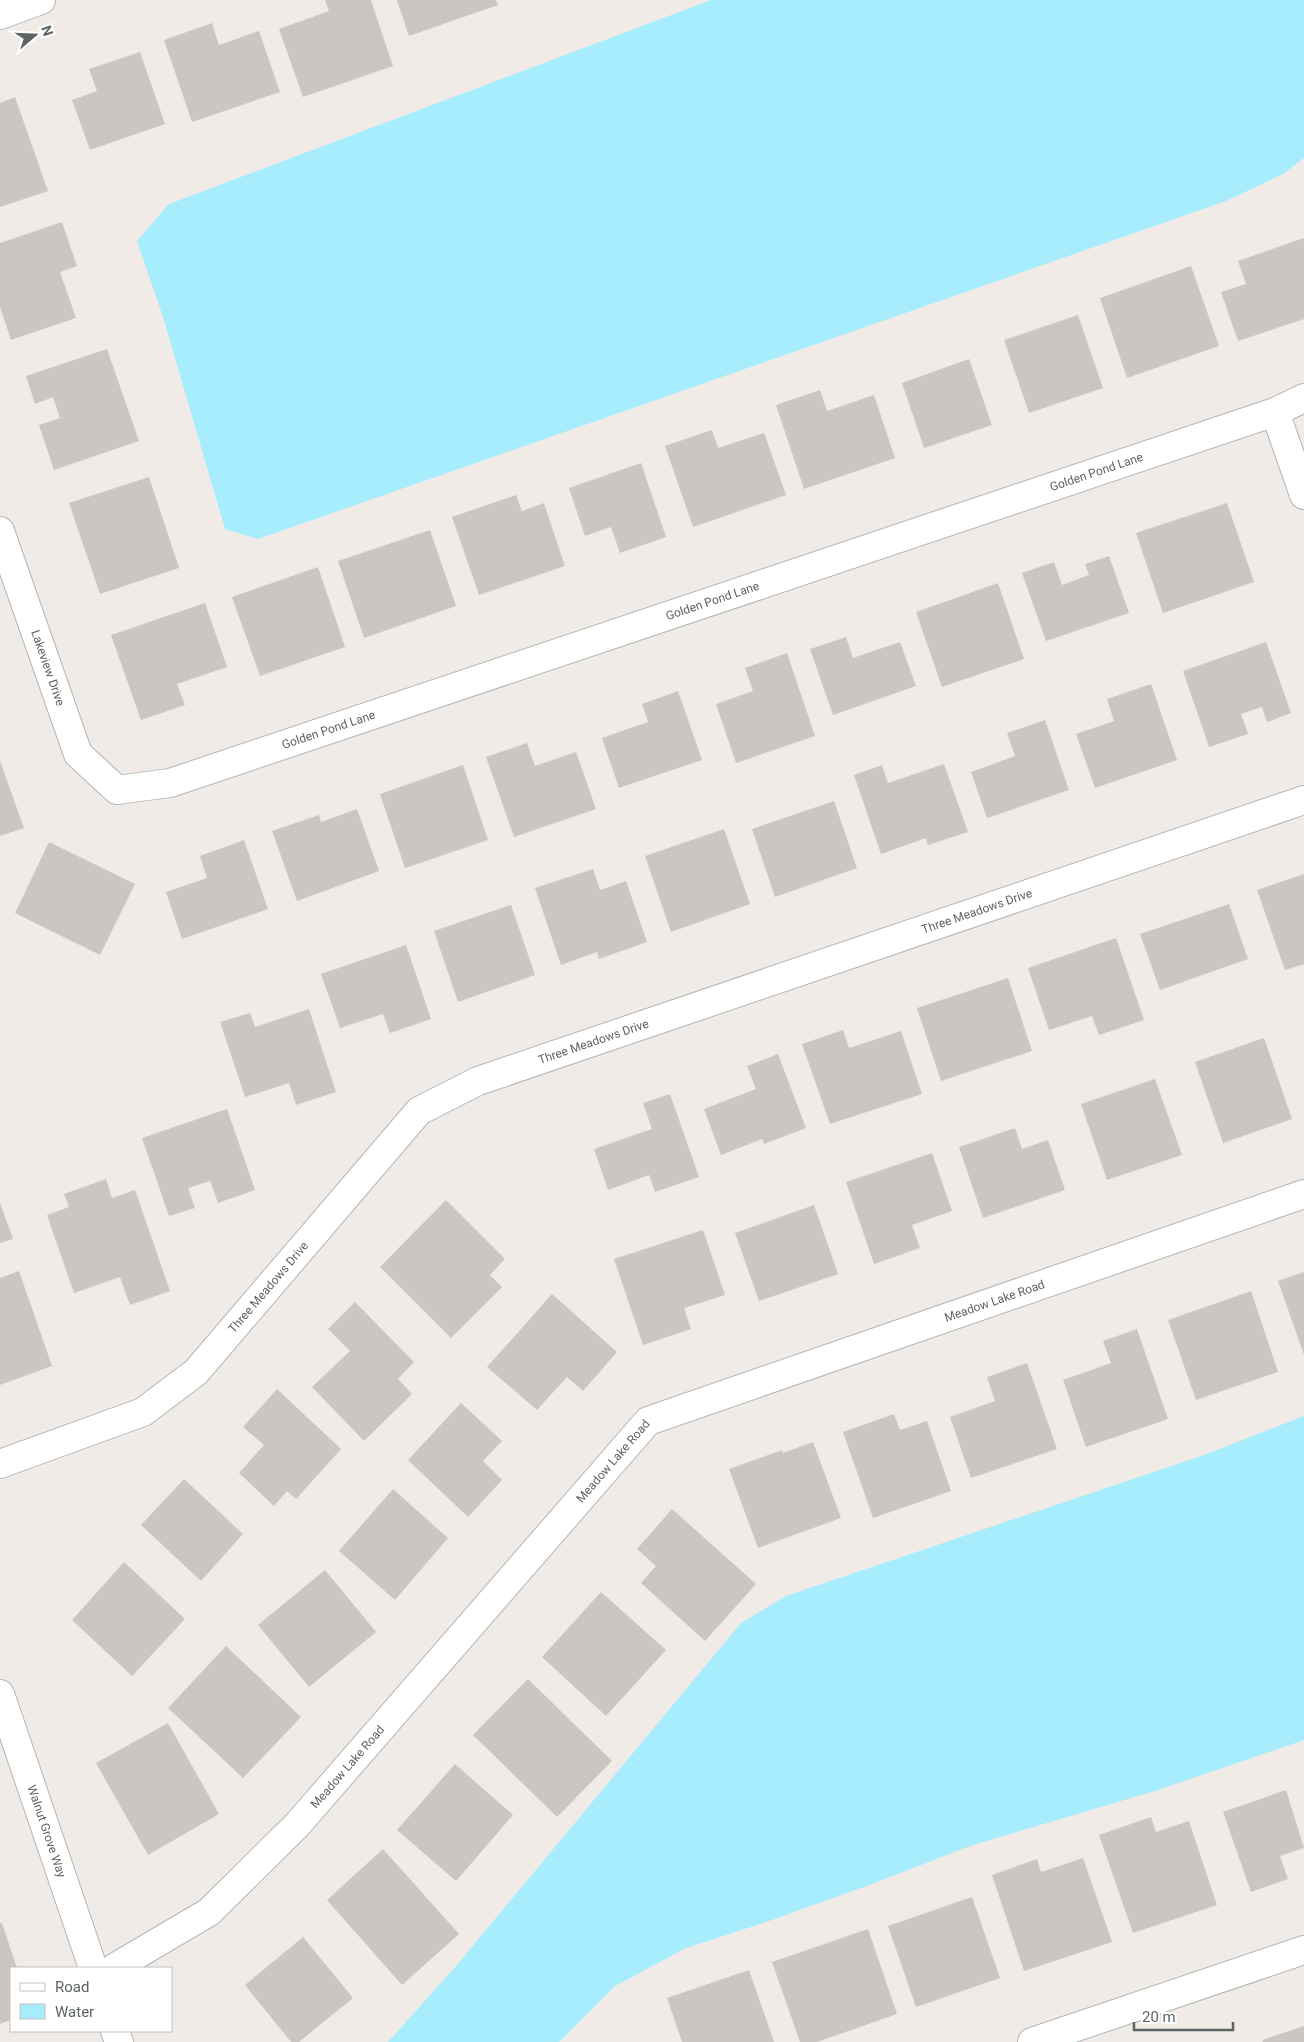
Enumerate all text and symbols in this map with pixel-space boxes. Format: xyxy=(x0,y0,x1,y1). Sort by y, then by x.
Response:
north arrow xyxy=(10,10,60,60)
text: N xyxy=(38,23,56,38)
street label: Golden Pond Lane xyxy=(1048,450,1145,494)
street label: Golden Pond Lane xyxy=(664,579,761,623)
street label: Lakeview Drive xyxy=(28,628,68,708)
street label: Golden Pond Lane xyxy=(280,708,377,752)
street label: Three Meadows Drive xyxy=(920,886,1034,937)
street label: Three Meadows Drive xyxy=(536,1016,650,1067)
street label: Three Meadows Drive xyxy=(225,1239,311,1336)
street label: Meadow Lake Road xyxy=(943,1277,1046,1325)
street label: Meadow Lake Road xyxy=(573,1417,653,1505)
street label: Meadow Lake Road xyxy=(308,1723,387,1811)
street label: Walnut Grove Way xyxy=(24,1783,69,1880)
legend xyxy=(10,1967,172,2032)
text: Road xyxy=(55,1978,89,1996)
scale bar xyxy=(1134,2000,1233,2032)
text: Water xyxy=(55,2003,94,2021)
text: 20 m xyxy=(1142,2008,1176,2026)

